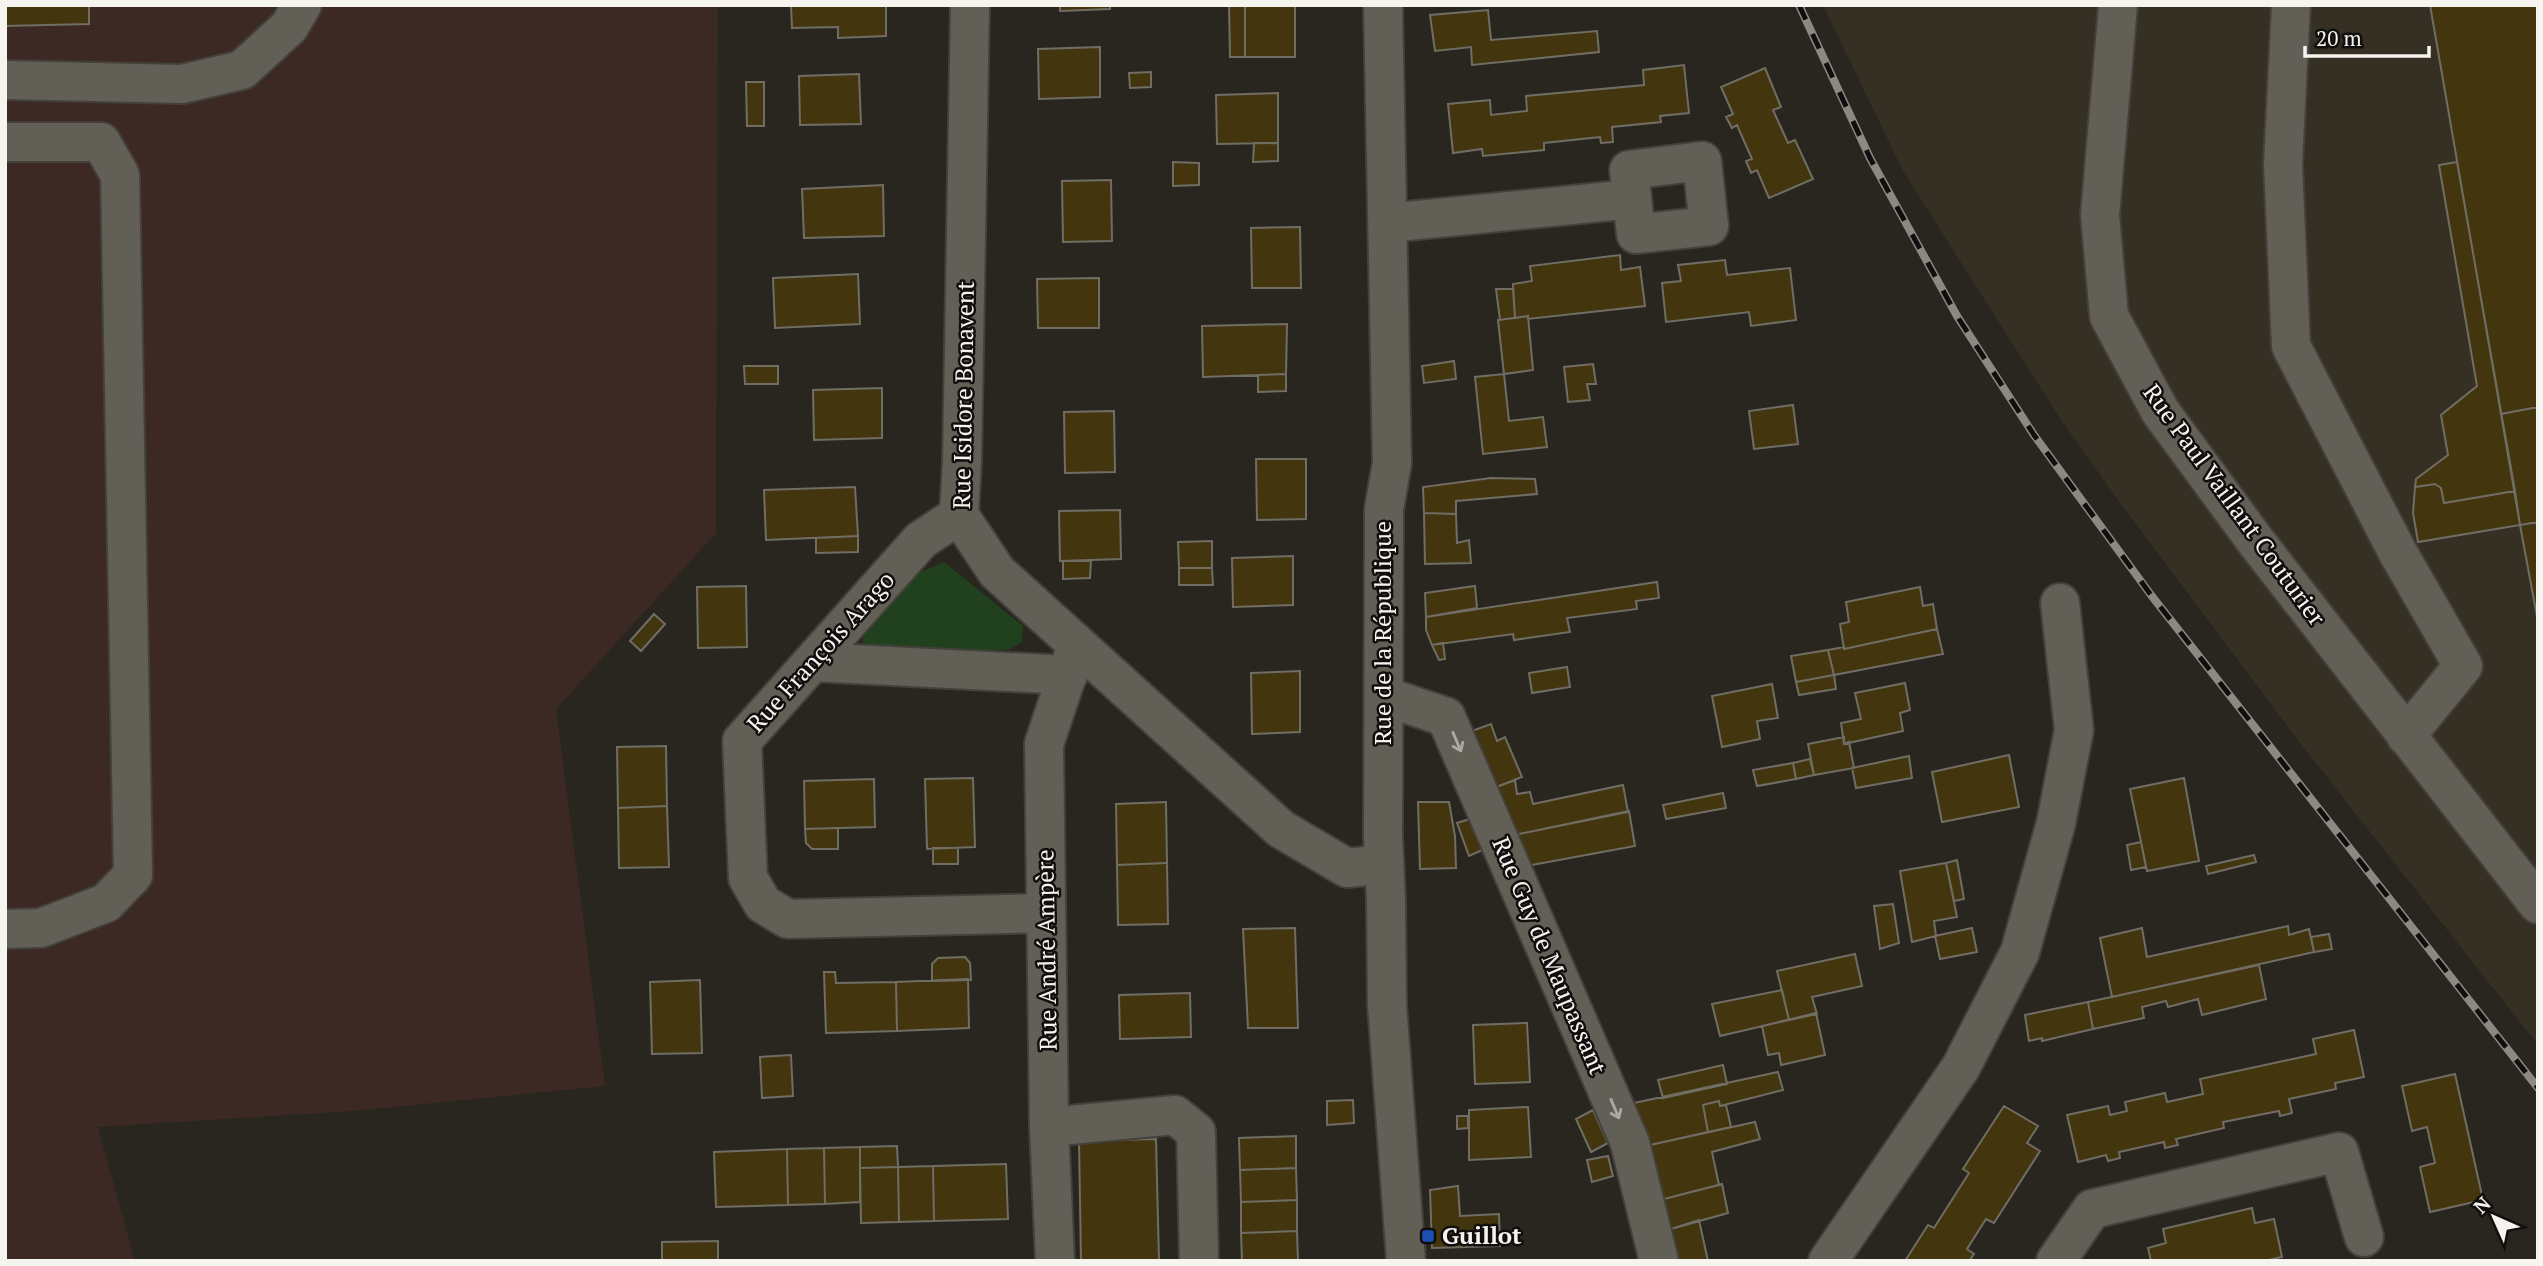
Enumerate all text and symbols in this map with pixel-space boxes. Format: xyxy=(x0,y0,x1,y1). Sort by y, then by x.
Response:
scale bar xyxy=(2305,14,2429,58)
text: 20 m xyxy=(2316,24,2362,52)
street label: Rue Isidore Bonavent xyxy=(945,281,981,509)
street label: Rue Paul Vaillant Couturier xyxy=(2136,377,2334,632)
street label: Rue de la République xyxy=(1366,521,1398,745)
street label: Rue François Arago xyxy=(739,564,901,739)
one-way arrow xyxy=(1451,731,1464,753)
street label: Rue Guy de Maupassant xyxy=(1485,832,1614,1079)
street label: Rue André Ampère xyxy=(1028,849,1064,1051)
one-way arrow xyxy=(1609,1097,1622,1119)
north arrow xyxy=(2459,1182,2529,1252)
text: N xyxy=(2468,1190,2496,1219)
place label: Guillot xyxy=(1442,1219,1522,1251)
marker: Guillot xyxy=(1420,1228,1436,1244)

